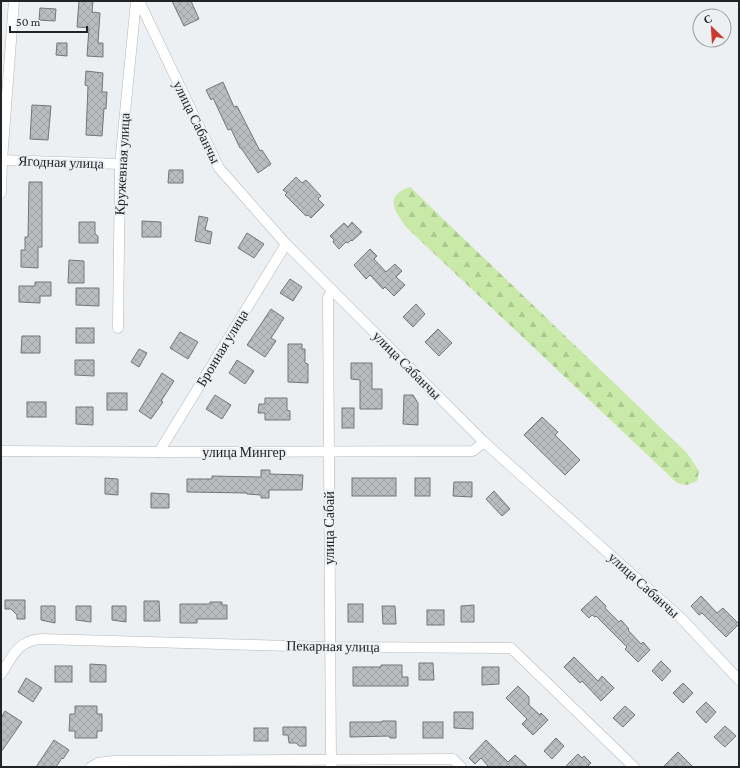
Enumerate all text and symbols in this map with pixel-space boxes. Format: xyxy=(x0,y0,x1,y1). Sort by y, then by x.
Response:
scale bar xyxy=(10,8,87,34)
north arrow xyxy=(692,8,732,48)
text: С xyxy=(702,12,714,26)
text: 50 m xyxy=(16,15,41,29)
street label: улица Сабанчы xyxy=(170,78,224,166)
street label: Кружевная улица xyxy=(111,112,133,216)
street label: Ягодная улица xyxy=(18,153,105,172)
street label: Бронная улица xyxy=(193,306,252,389)
street label: улица Сабанчы xyxy=(370,328,445,403)
street label: улица Мингер xyxy=(202,444,286,460)
street label: улица Сабай xyxy=(321,491,337,565)
street label: улица Сабанчы xyxy=(605,549,683,621)
street label: Пекарная улица xyxy=(286,637,381,655)

